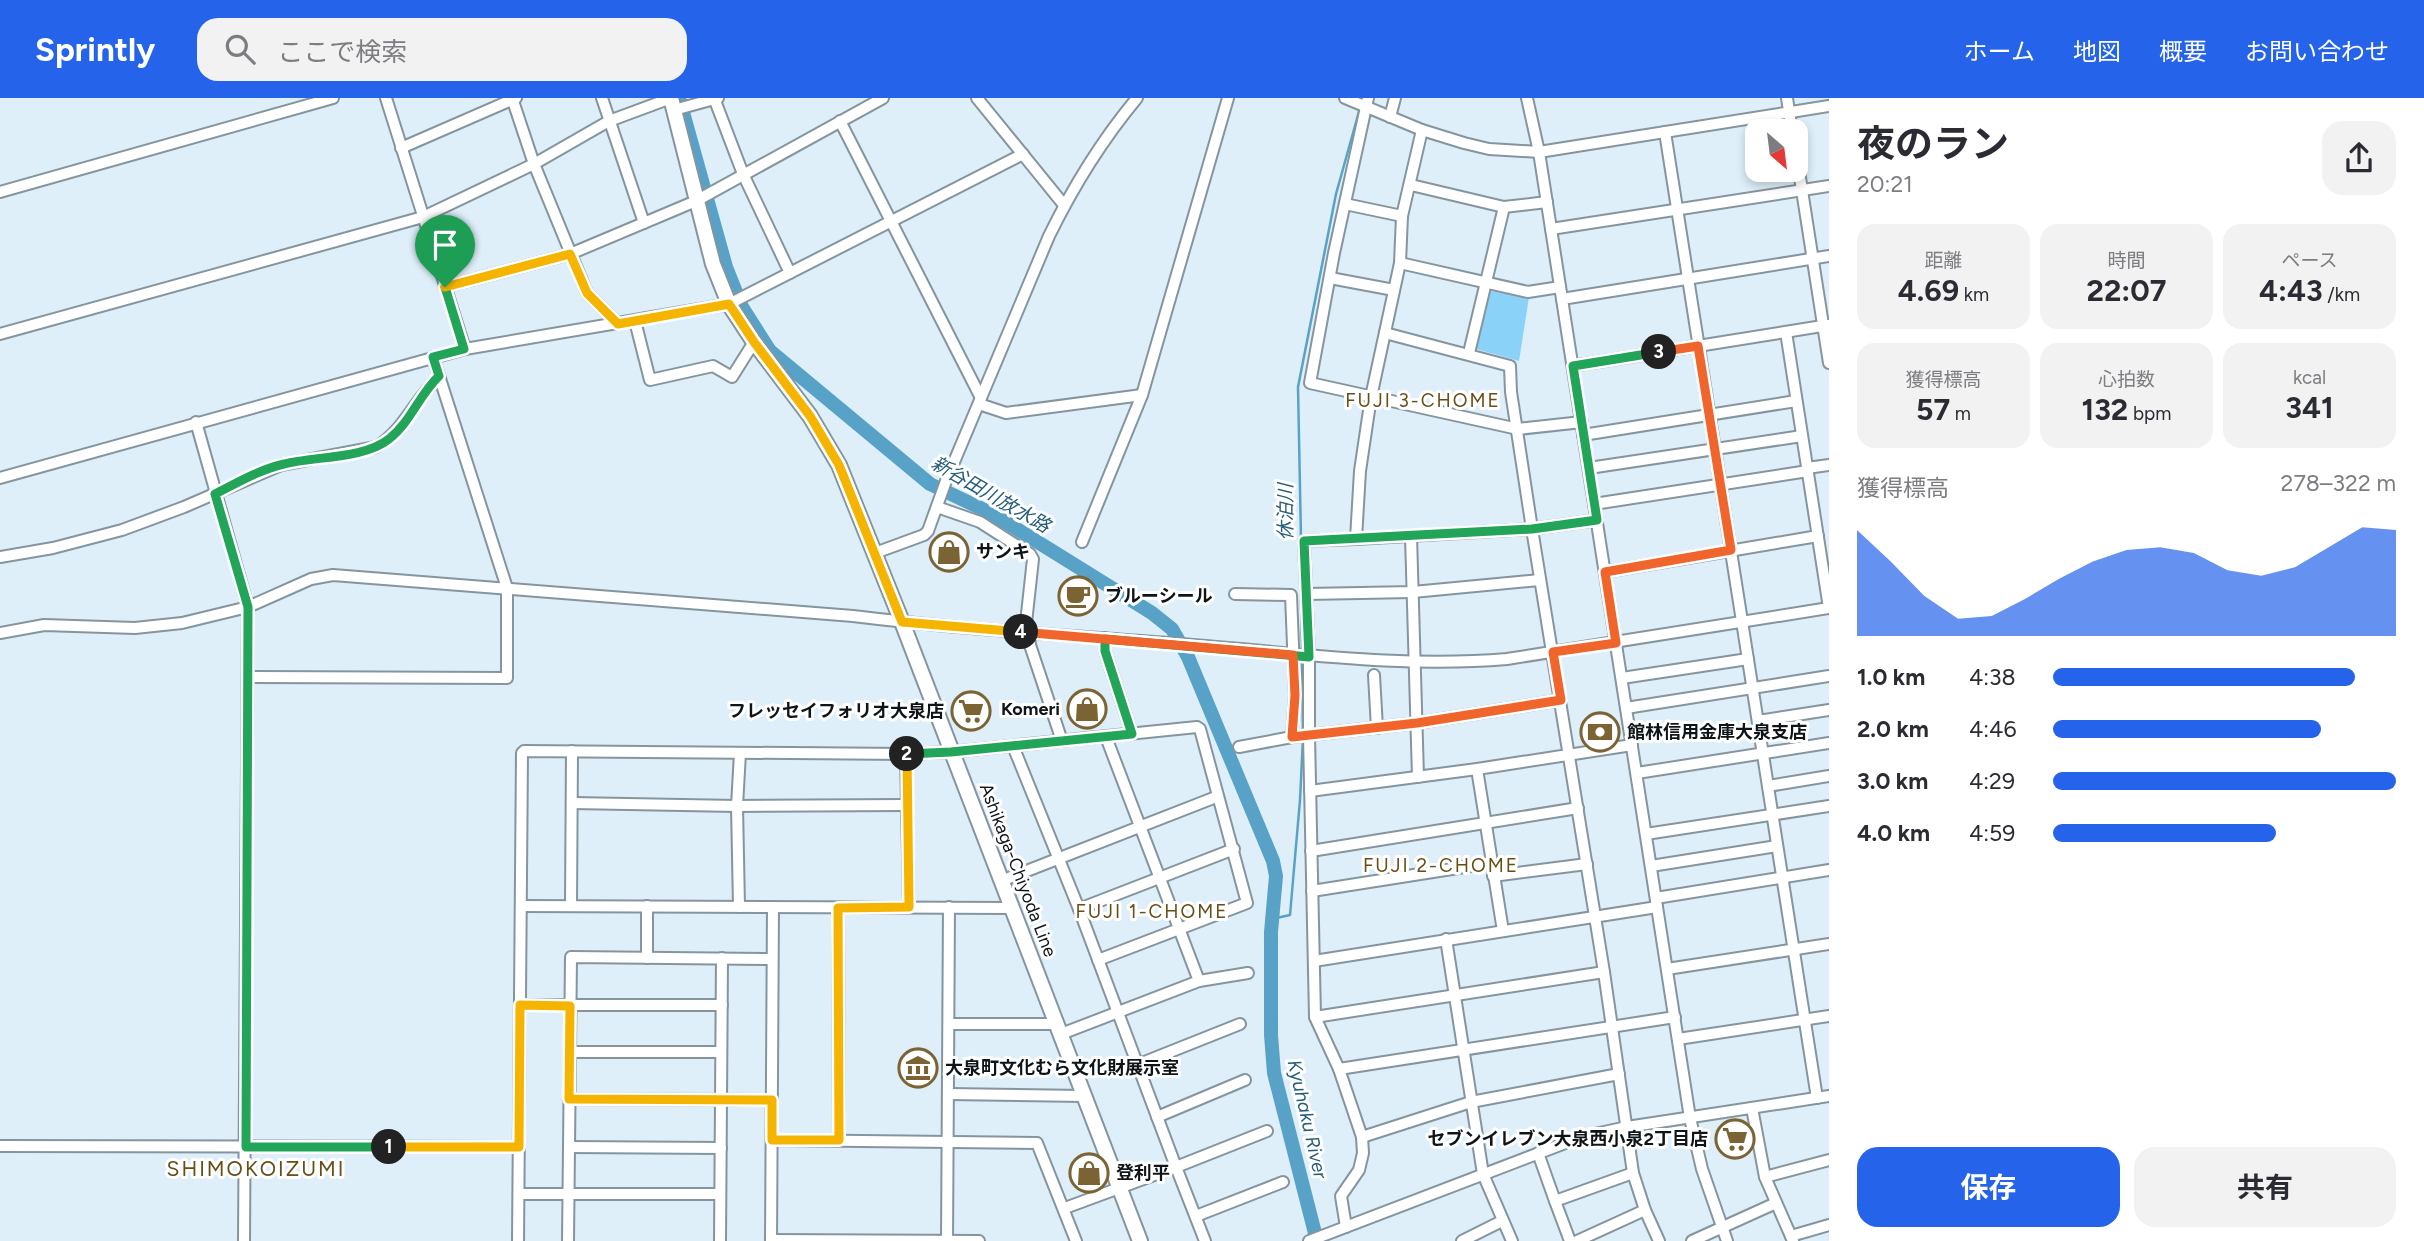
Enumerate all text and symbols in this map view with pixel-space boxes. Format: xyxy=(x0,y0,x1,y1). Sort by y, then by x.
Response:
search box xyxy=(197,18,687,81)
text: Sprintly xyxy=(35,30,155,69)
icon: search xyxy=(221,30,259,68)
text: ここで検索 xyxy=(277,36,407,68)
text: ホーム xyxy=(1964,37,2035,66)
text: 地図 xyxy=(2073,37,2121,66)
text: 概要 xyxy=(2159,37,2207,66)
text: お問い合わせ xyxy=(2245,37,2389,66)
north arrow xyxy=(1745,119,1808,182)
map controls xyxy=(1745,119,1808,182)
text: 夜のラン xyxy=(1857,121,2009,167)
button: share xyxy=(2322,121,2396,195)
text: 20:21 xyxy=(1857,170,1913,198)
pin xyxy=(415,215,475,287)
icon: arrive xyxy=(426,226,464,264)
text: 距離 xyxy=(1924,249,1963,272)
text: 時間 xyxy=(2107,249,2146,272)
text: ペース xyxy=(2281,249,2338,272)
text: 4.69 xyxy=(1898,272,1959,309)
text: 22:07 xyxy=(2087,272,2166,309)
text: 4:43 xyxy=(2259,272,2323,309)
text: km xyxy=(1959,283,1989,306)
text: /km xyxy=(2323,283,2360,306)
pin: 3 xyxy=(1642,334,1676,370)
text: 3 xyxy=(1653,340,1664,363)
text: kcal xyxy=(2293,366,2326,389)
text: 獲得標高 xyxy=(1905,368,1982,391)
text: 心拍数 xyxy=(2098,368,2155,391)
district label: FUJI 3-CHOME xyxy=(1345,389,1501,412)
text: 341 xyxy=(2285,389,2334,426)
text: 57 xyxy=(1916,391,1950,428)
text: 132 xyxy=(2082,391,2128,428)
text: m xyxy=(1950,402,1971,425)
text: bpm xyxy=(2128,402,2171,425)
water label: 新谷田川放水路 xyxy=(927,451,1056,539)
text: 278–322 m xyxy=(2281,469,2396,497)
text: 獲得標高 xyxy=(1857,474,1949,502)
water label: 休泊川 xyxy=(1274,482,1297,541)
shop icon: サンキ xyxy=(928,531,970,573)
place label: サンキ xyxy=(976,541,1030,563)
cafe icon: ブルーシール xyxy=(1057,575,1099,617)
place label: ブルーシール xyxy=(1105,585,1213,607)
pin: 4 xyxy=(1004,614,1038,650)
text: 4 xyxy=(1014,620,1027,643)
text: 1.0 km xyxy=(1857,663,1925,691)
text: 4:38 xyxy=(1969,663,2016,691)
shop icon: Komeri xyxy=(1066,688,1108,730)
supermarket icon: フレッセイフォリオ大泉店 xyxy=(950,690,992,732)
place label: Komeri xyxy=(1001,698,1060,720)
place label: フレッセイフォリオ大泉店 xyxy=(728,700,944,722)
bank icon: 館林信用金庫大泉支店 xyxy=(1579,711,1621,753)
text: 2.0 km xyxy=(1857,715,1929,743)
text: 4:46 xyxy=(1969,715,2016,743)
place label: 館林信用金庫大泉支店 xyxy=(1627,721,1807,743)
pin: 2 xyxy=(890,736,925,772)
text: 2 xyxy=(901,742,912,765)
text: 3.0 km xyxy=(1857,767,1928,795)
text: 4:29 xyxy=(1969,767,2015,795)
street label: Ashikaga-Chiyoda Line xyxy=(975,780,1061,960)
text: 4.0 km xyxy=(1857,819,1930,847)
text: 4:59 xyxy=(1969,819,2015,847)
district label: FUJI 2-CHOME xyxy=(1363,854,1519,877)
district label: FUJI 1-CHOME xyxy=(1075,900,1229,923)
museum icon: 大泉町文化むら文化財展示室 xyxy=(897,1047,939,1089)
place label: 大泉町文化むら文化財展示室 xyxy=(945,1057,1179,1079)
water label: Kyuhaku River xyxy=(1283,1058,1332,1181)
supermarket icon: セブンイレブン大泉西小泉2丁目店 xyxy=(1714,1118,1756,1160)
place label: セブンイレブン大泉西小泉2丁目店 xyxy=(1428,1128,1708,1150)
pin: 1 xyxy=(372,1130,406,1164)
text: 1 xyxy=(384,1135,393,1158)
button: 保存 xyxy=(1857,1147,2120,1227)
button: 共有 xyxy=(2134,1147,2396,1227)
shop icon: 登利平 xyxy=(1068,1152,1110,1194)
district label: SHIMOKOIZUMI xyxy=(167,1156,345,1181)
place label: 登利平 xyxy=(1116,1162,1170,1184)

